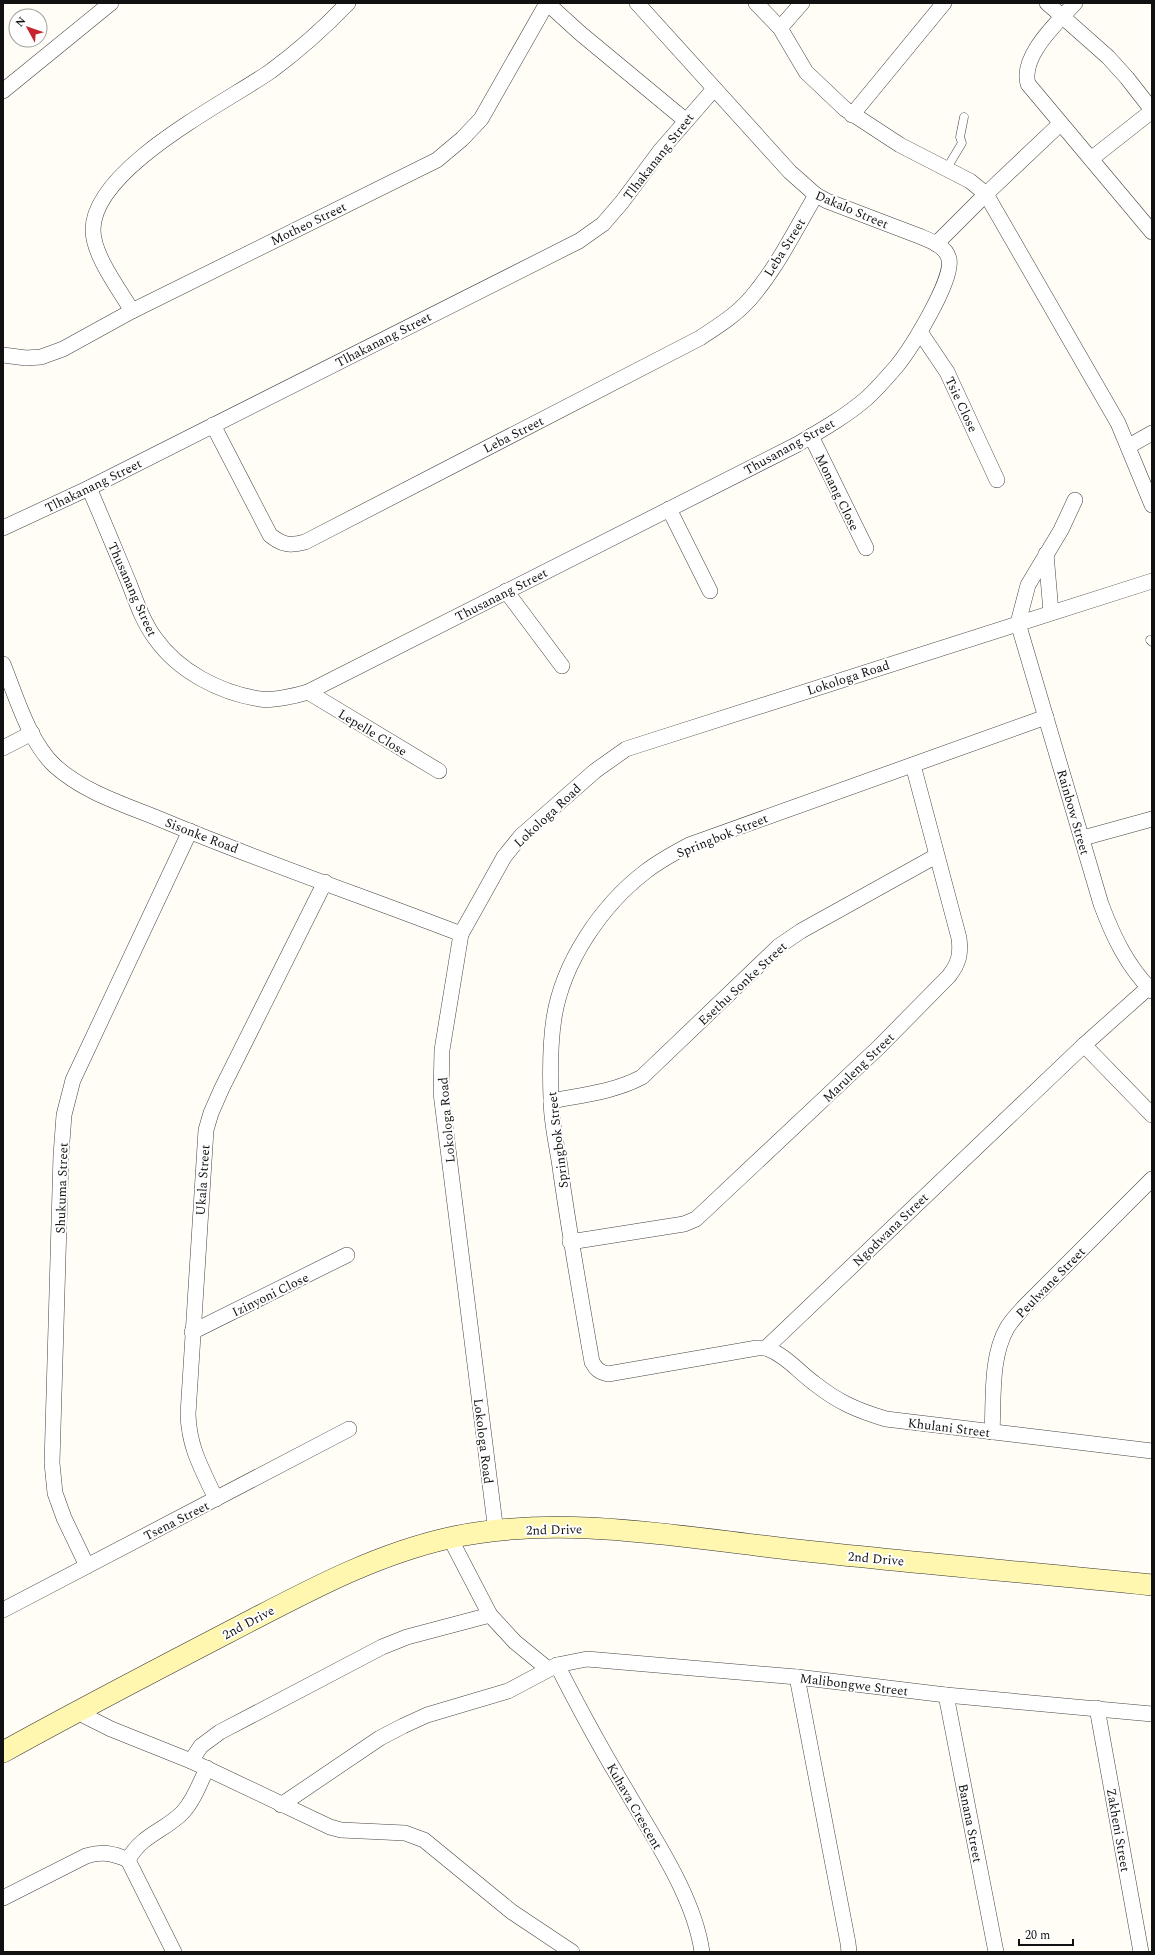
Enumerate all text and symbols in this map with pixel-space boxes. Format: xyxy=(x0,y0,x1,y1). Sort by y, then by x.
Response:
north arrow xyxy=(8,8,48,48)
text: N xyxy=(11,13,30,31)
street label: Tlhakanang Street xyxy=(618,109,699,204)
street label: Dakalo Street xyxy=(812,185,892,235)
street label: Motheo Street xyxy=(267,197,350,251)
street label: Leba Street xyxy=(759,214,811,281)
street label: Tlhakanang Street xyxy=(332,307,435,373)
street label: Tsie Close xyxy=(939,373,983,436)
street label: Leba Street xyxy=(480,411,548,459)
street label: Thusanang Street xyxy=(740,413,839,480)
street label: Monang Close xyxy=(810,451,864,534)
street label: Tlhakanang Street xyxy=(42,454,146,518)
street label: Thusanang Street xyxy=(102,539,162,640)
street label: Thusanang Street xyxy=(452,563,552,627)
street label: Lokologa Road xyxy=(804,655,892,701)
street label: Lepelle Close xyxy=(334,704,411,761)
street label: Rainbow Street xyxy=(1051,767,1095,858)
street label: Lokologa Road xyxy=(509,779,586,852)
street label: Springbok Street xyxy=(674,808,771,863)
street label: Sisonke Road xyxy=(162,813,241,859)
street label: Esethu Sonke Street xyxy=(694,937,792,1030)
street label: Maruleng Street xyxy=(818,1028,900,1107)
street label: Lokologa Road xyxy=(433,1076,461,1164)
street label: Springbok Street xyxy=(542,1090,574,1189)
street label: Shukuma Street xyxy=(50,1142,74,1234)
street label: Ukala Street xyxy=(191,1143,215,1216)
street label: Ngodwana Street xyxy=(848,1188,934,1271)
street label: Peulwane Street xyxy=(1011,1242,1090,1323)
street label: Izinyoni Close xyxy=(229,1268,312,1322)
street label: Lokologa Road xyxy=(468,1397,498,1485)
street label: Khulani Street xyxy=(906,1413,992,1443)
street label: Tsena Street xyxy=(140,1496,213,1546)
street label: 2nd Drive xyxy=(526,1520,582,1540)
street label: 2nd Drive xyxy=(847,1547,905,1571)
street label: 2nd Drive xyxy=(219,1601,278,1645)
street label: Malibongwe Street xyxy=(799,1668,910,1702)
street label: Kuhava Crescent xyxy=(601,1759,667,1854)
street label: Banana Street xyxy=(953,1782,988,1865)
street label: Zakheni Street xyxy=(1101,1787,1135,1874)
scale bar xyxy=(1019,1921,1073,1947)
text: 20 m xyxy=(1025,1926,1050,1945)

